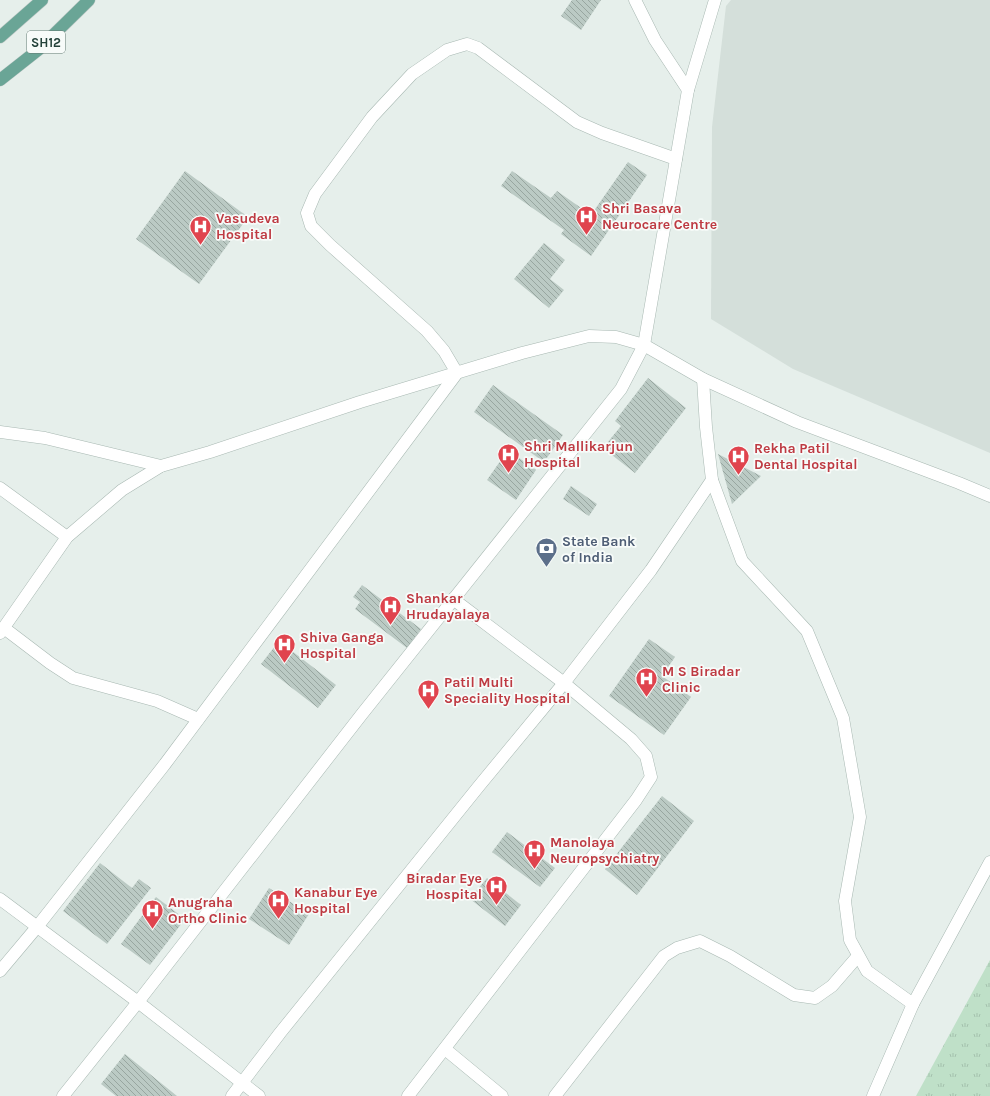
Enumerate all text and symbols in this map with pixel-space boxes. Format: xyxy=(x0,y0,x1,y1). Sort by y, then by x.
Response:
road number: SH12 xyxy=(27,31,65,53)
place label: Shri Basava Neurocare Centre xyxy=(602,200,717,233)
hospital icon: Shri Basava Neurocare Centre xyxy=(574,203,600,236)
place label: Vasudeva Hospital xyxy=(216,210,280,243)
hospital icon: Vasudeva Hospital xyxy=(187,213,213,246)
place label: Shri Mallikarjun Hospital xyxy=(524,438,633,471)
place label: Rekha Patil Dental Hospital xyxy=(754,440,858,473)
hospital icon: Shri Mallikarjun Hospital xyxy=(495,441,521,474)
hospital icon: Rekha Patil Dental Hospital xyxy=(726,443,752,476)
place label: State Bank of India xyxy=(562,533,636,566)
bank icon: State Bank of India xyxy=(533,536,559,569)
place label: Shankar Hrudayalaya xyxy=(406,590,490,623)
hospital icon: Shankar Hrudayalaya xyxy=(378,593,404,626)
place label: Shiva Ganga Hospital xyxy=(300,629,384,662)
hospital icon: Shiva Ganga Hospital xyxy=(272,632,298,665)
place label: M S Biradar Clinic xyxy=(662,663,740,696)
hospital icon: M S Biradar Clinic xyxy=(634,666,660,699)
place label: Patil Multi Speciality Hospital xyxy=(444,674,570,707)
hospital icon: Patil Multi Speciality Hospital xyxy=(416,677,442,710)
place label: Manolaya Neuropsychiatry xyxy=(550,834,659,867)
hospital icon: Manolaya Neuropsychiatry xyxy=(521,837,547,870)
place label: Biradar Eye Hospital xyxy=(406,870,482,903)
hospital icon: Biradar Eye Hospital xyxy=(484,873,510,906)
place label: Kanabur Eye Hospital xyxy=(294,884,377,917)
hospital icon: Kanabur Eye Hospital xyxy=(265,887,291,920)
place label: Anugraha Ortho Clinic xyxy=(168,894,247,927)
hospital icon: Anugraha Ortho Clinic xyxy=(139,897,165,930)

